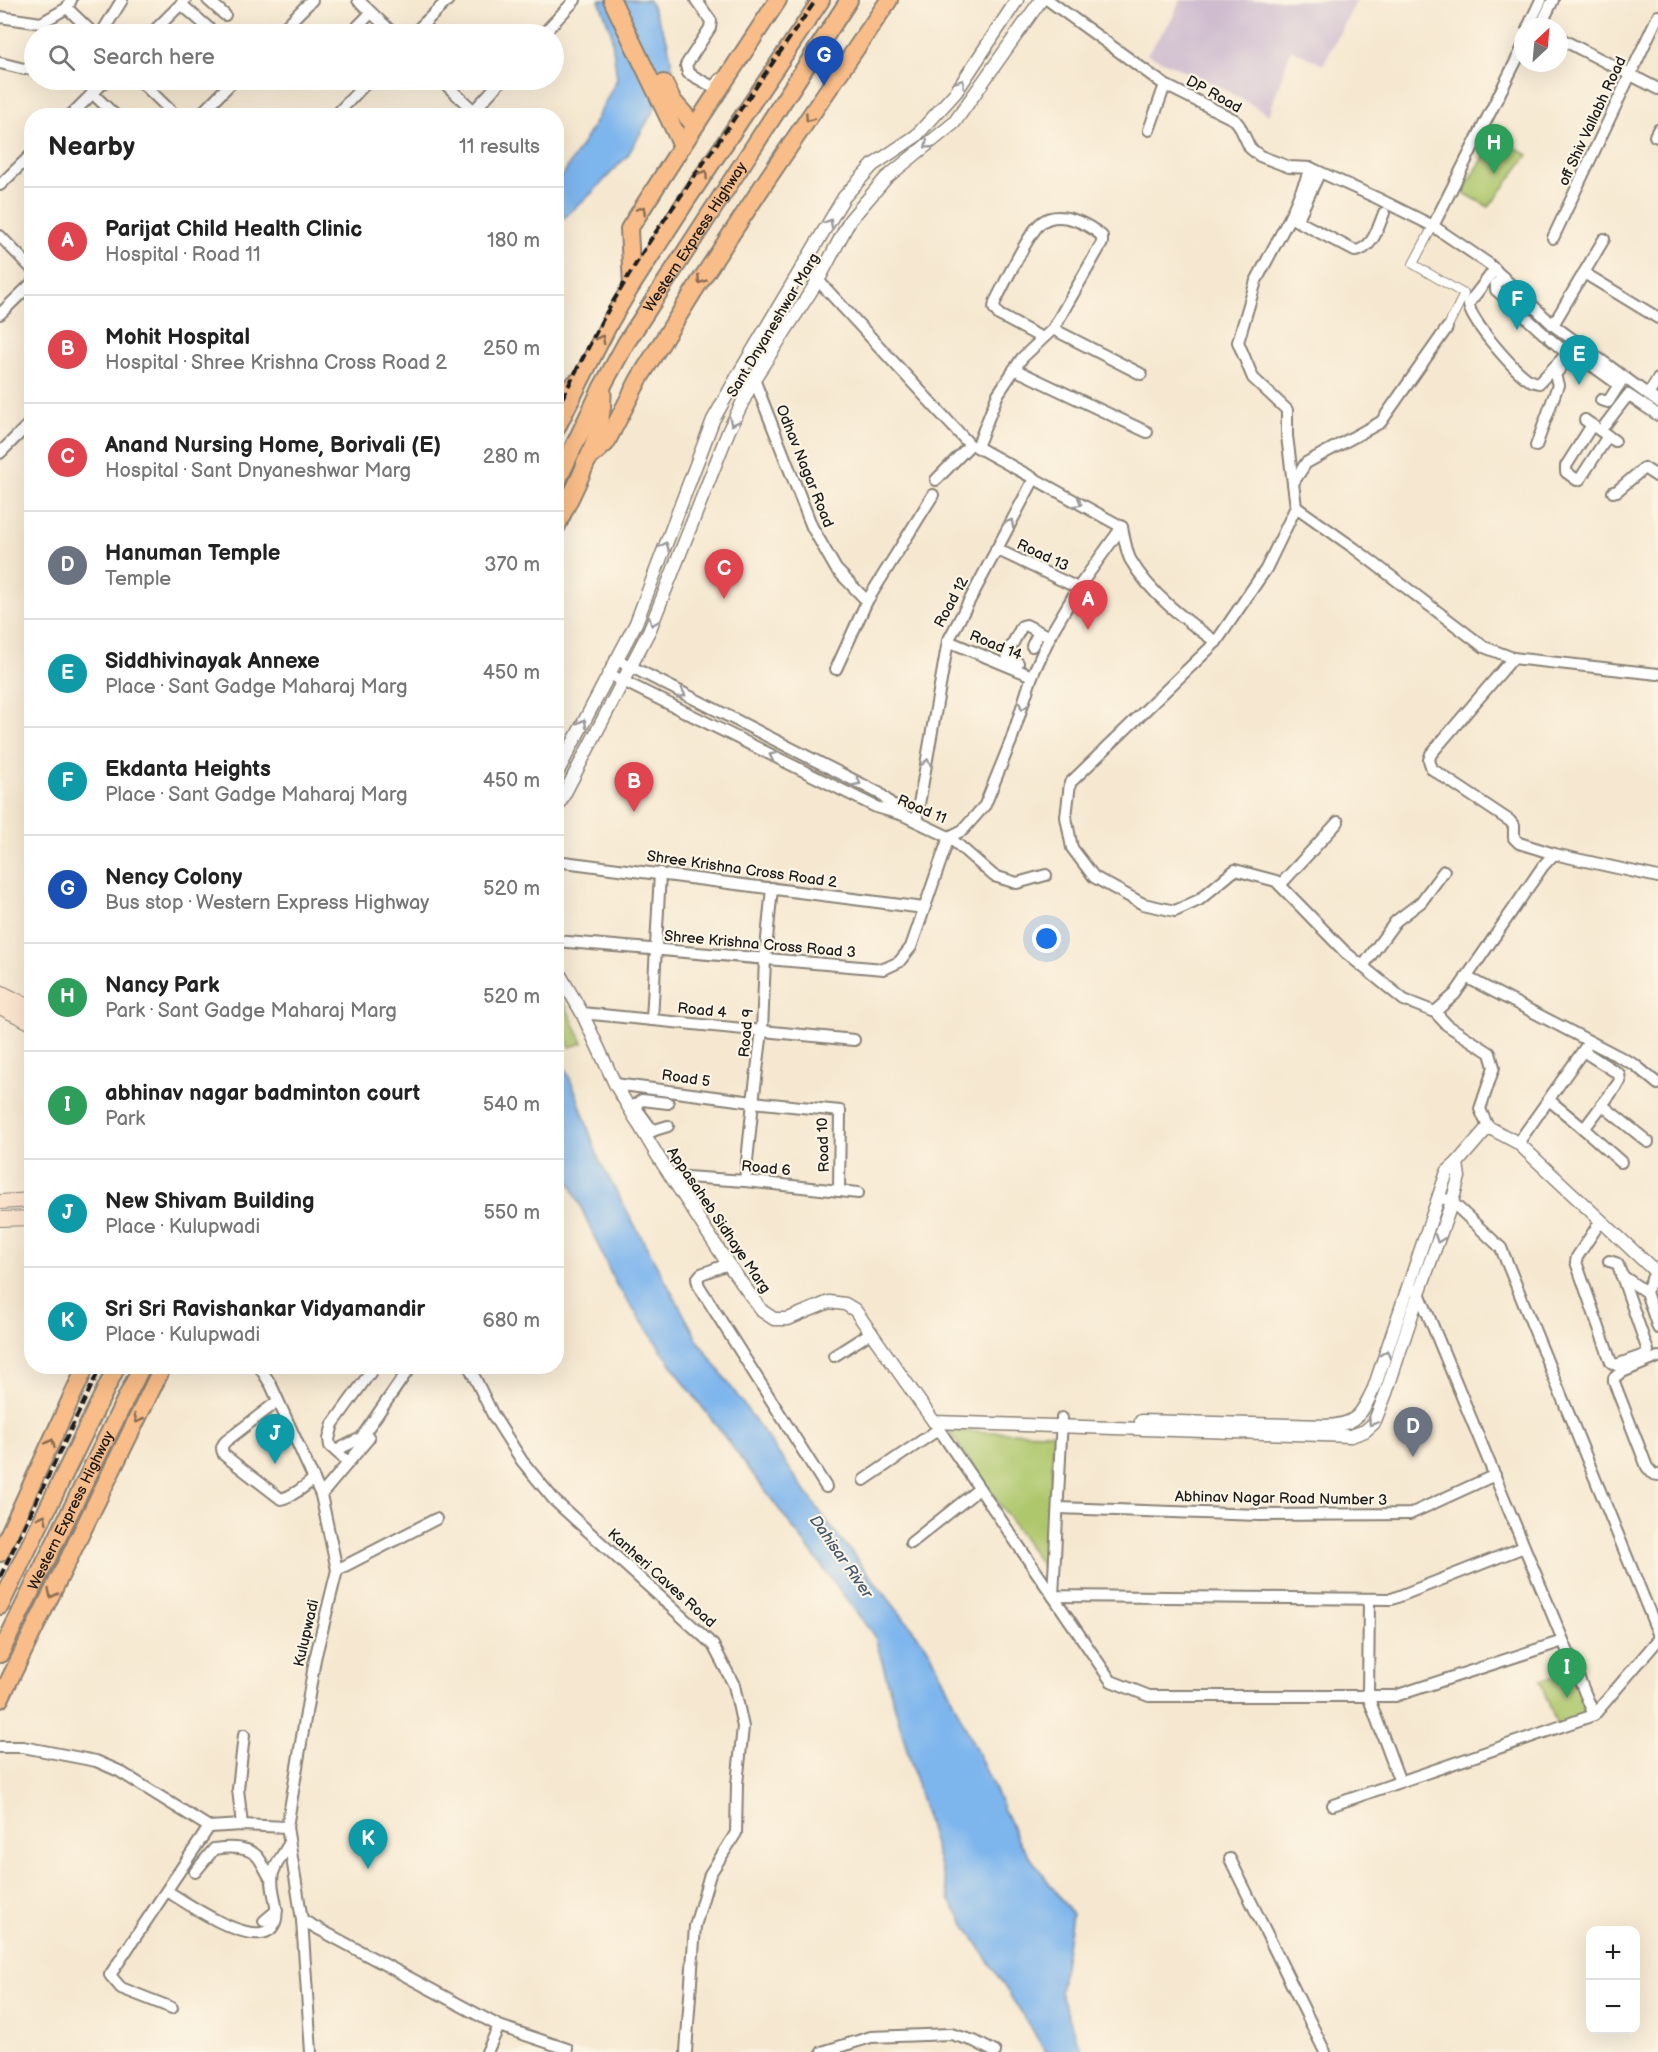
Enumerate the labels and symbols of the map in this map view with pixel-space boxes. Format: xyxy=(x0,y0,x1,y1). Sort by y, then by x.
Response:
north arrow xyxy=(1514,18,1568,72)
pin: G xyxy=(804,36,844,86)
street label: off Shiv Vallabh Road xyxy=(1554,54,1631,189)
street label: DP Road xyxy=(1183,71,1245,117)
one-way arrow xyxy=(954,79,965,90)
one-way arrow xyxy=(805,111,816,122)
pin: H xyxy=(1474,124,1514,174)
one-way arrow xyxy=(924,137,935,148)
street label: Western Express Highway xyxy=(640,158,751,316)
one-way arrow xyxy=(697,169,708,180)
one-way arrow xyxy=(635,206,646,217)
one-way arrow xyxy=(821,219,833,229)
street label: Sant Dnyaneshwar Marg xyxy=(723,250,824,401)
one-way arrow xyxy=(697,274,708,285)
pin: F xyxy=(1498,280,1537,330)
one-way arrow xyxy=(594,335,605,345)
pin: E xyxy=(1560,336,1598,385)
street label: Odhav Nagar Road xyxy=(771,402,838,530)
one-way arrow xyxy=(729,415,741,426)
one-way arrow xyxy=(1072,496,1082,507)
one-way arrow xyxy=(1003,518,1014,529)
street label: Road 13 xyxy=(1014,535,1072,576)
one-way arrow xyxy=(658,541,670,552)
pin: C xyxy=(704,550,744,599)
street label: Road 12 xyxy=(930,573,973,631)
pin: A xyxy=(1068,580,1108,630)
one-way arrow xyxy=(648,616,660,627)
street label: Road 14 xyxy=(967,626,1025,665)
one-way arrow xyxy=(676,687,687,699)
one-way arrow xyxy=(1017,700,1030,711)
one-way arrow xyxy=(576,718,588,729)
one-way arrow xyxy=(769,752,780,764)
one-way arrow xyxy=(920,759,932,768)
pin: B xyxy=(614,762,654,812)
one-way arrow xyxy=(850,775,861,786)
street label: Road 11 xyxy=(894,791,949,828)
street label: Shree Krishna Cross Road 2 xyxy=(646,847,838,892)
your location xyxy=(1032,924,1061,953)
street label: Shree Krishna Cross Road 3 xyxy=(663,927,857,962)
street label: Road 4 xyxy=(676,998,728,1023)
street label: Road 9 xyxy=(735,1008,758,1058)
street label: Road 5 xyxy=(660,1066,711,1091)
street label: Road 10 xyxy=(813,1117,834,1173)
street label: Appasaheb Sidhaye Marg xyxy=(663,1144,775,1297)
street label: Road 6 xyxy=(740,1156,792,1181)
one-way arrow xyxy=(1433,1233,1446,1244)
one-way arrow xyxy=(1378,1350,1391,1360)
pin: D xyxy=(1394,1408,1432,1457)
one-way arrow xyxy=(133,1413,145,1424)
pin: J xyxy=(256,1414,294,1464)
one-way arrow xyxy=(1368,1415,1379,1426)
street label: Western Express Highway xyxy=(24,1428,119,1594)
one-way arrow xyxy=(43,1438,55,1449)
street label: Abhinav Nagar Road Number 3 xyxy=(1175,1487,1387,1510)
water label: Dahisar River xyxy=(805,1512,877,1603)
one-way arrow xyxy=(35,1513,47,1524)
street label: Kanheri Caves Road xyxy=(603,1525,720,1632)
one-way arrow xyxy=(47,1588,59,1599)
street label: Kulupwadi xyxy=(290,1598,323,1669)
pin: I xyxy=(1548,1648,1586,1698)
pin: K xyxy=(348,1820,388,1869)

